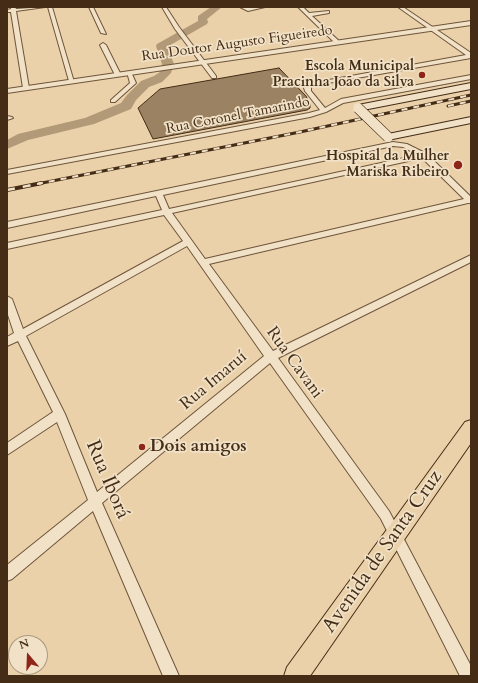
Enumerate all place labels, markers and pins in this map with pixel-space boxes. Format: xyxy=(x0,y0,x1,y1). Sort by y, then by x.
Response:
place label: Escola Municipal Pracinha João da Silva xyxy=(272,59,414,92)
marker: Escola Municipal Pracinha João da Silva xyxy=(417,70,427,80)
place label: Hospital da Mulher Mariska Ribeiro xyxy=(326,149,449,182)
marker: Hospital da Mulher Mariska Ribeiro xyxy=(452,159,464,171)
place label: Dois amigos xyxy=(150,437,247,457)
marker: Dois amigos xyxy=(137,442,147,452)

